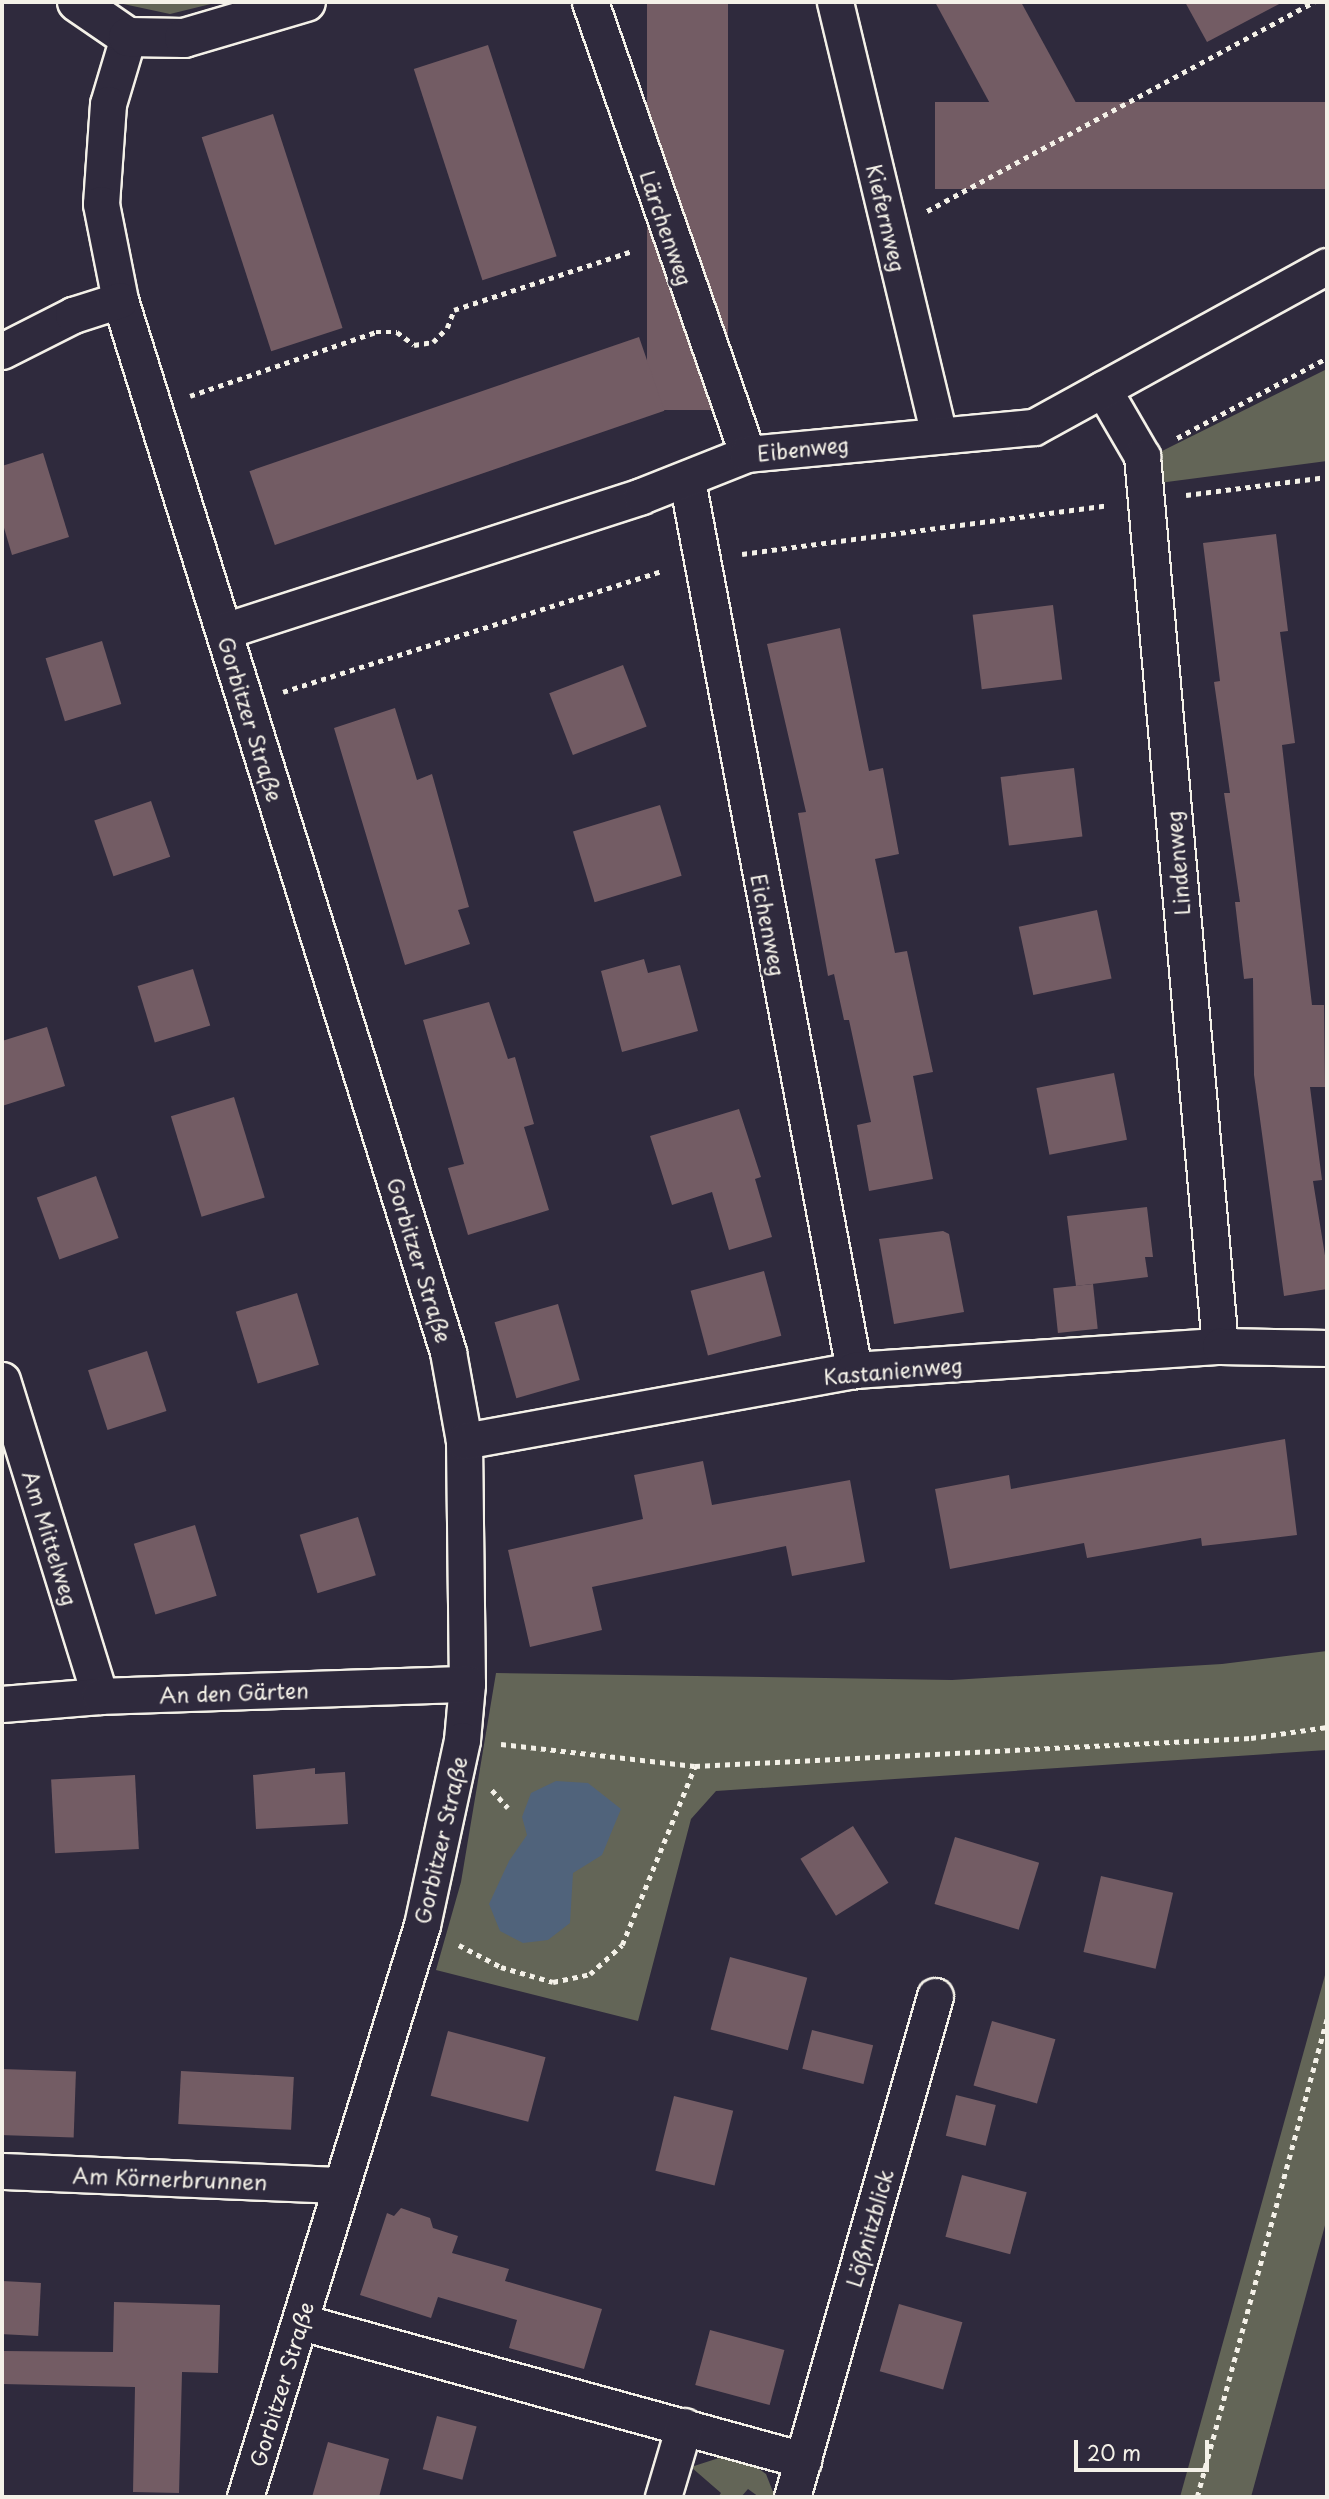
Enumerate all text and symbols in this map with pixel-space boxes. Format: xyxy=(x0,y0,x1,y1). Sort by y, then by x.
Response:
street label: Kiefernweg xyxy=(862,162,912,274)
street label: Lärchenweg xyxy=(635,167,699,289)
street label: Eibenweg xyxy=(756,431,850,465)
street label: Gorbitzer Straße xyxy=(214,633,288,805)
street label: Lindenweg xyxy=(1160,809,1194,917)
street label: Eichenweg xyxy=(747,872,791,978)
street label: Gorbitzer Straße xyxy=(383,1174,457,1346)
street label: Kastanienweg xyxy=(822,1351,964,1389)
street label: Am Mittelweg xyxy=(18,1467,84,1609)
street label: An den Gärten xyxy=(158,1677,310,1707)
street label: Gorbitzer Straße xyxy=(408,1753,472,1927)
street label: Am Körnerbrunnen xyxy=(72,2162,268,2194)
street label: Lößnitzblick xyxy=(840,2166,898,2290)
street label: Gorbitzer Straße xyxy=(244,2298,318,2470)
scale bar xyxy=(1077,2426,1212,2470)
text: 20 m xyxy=(1087,2436,1141,2468)

